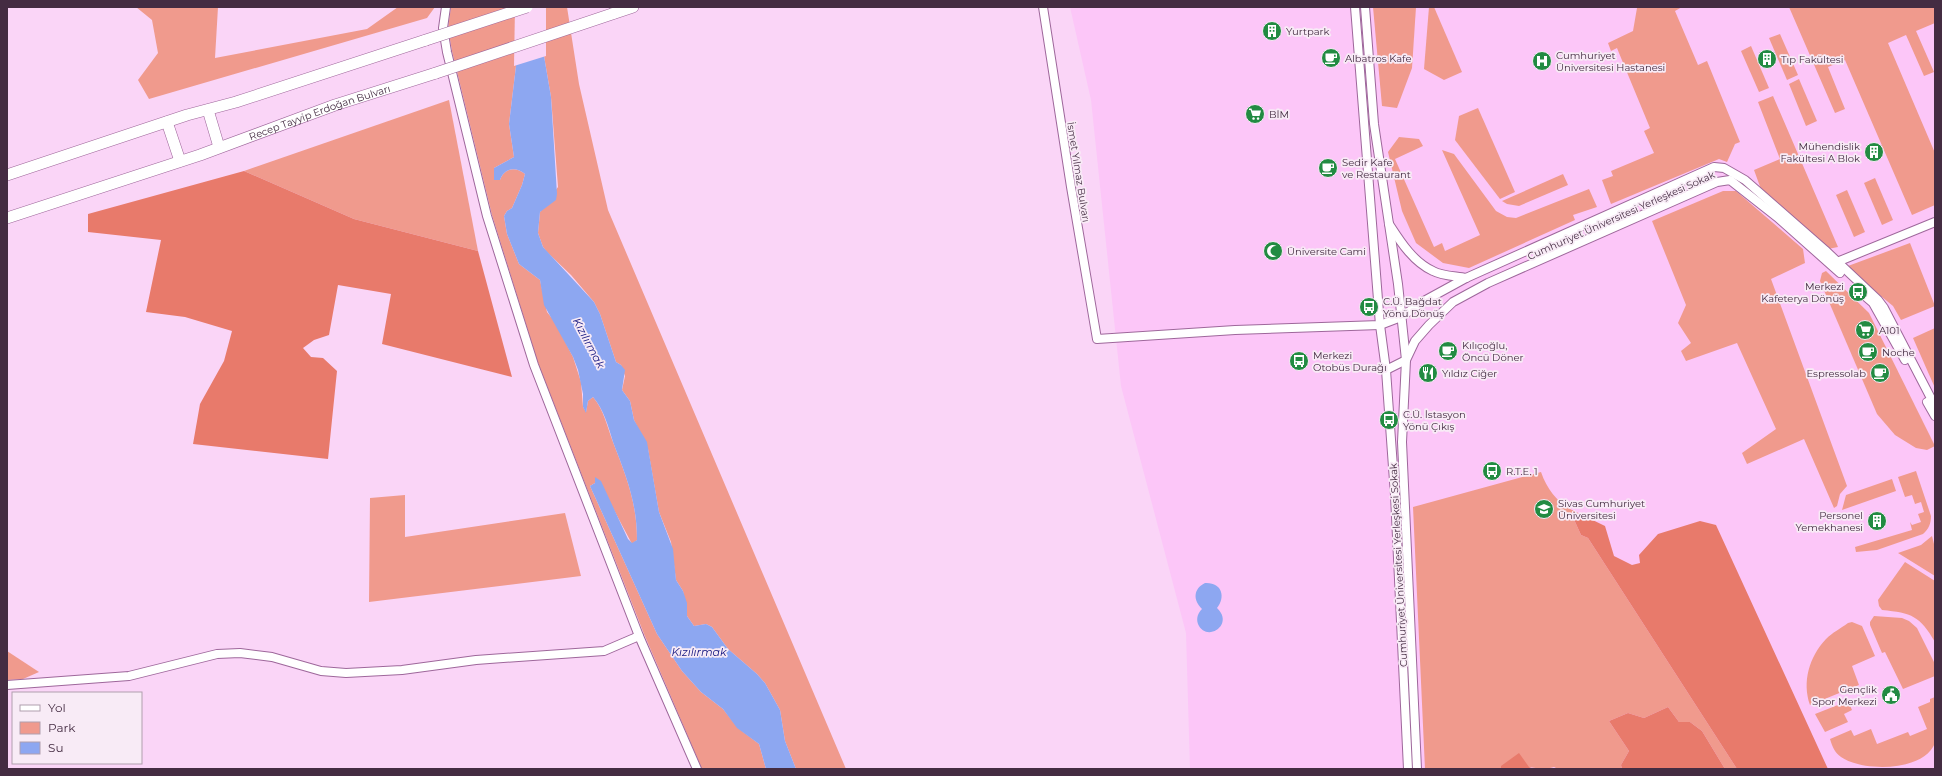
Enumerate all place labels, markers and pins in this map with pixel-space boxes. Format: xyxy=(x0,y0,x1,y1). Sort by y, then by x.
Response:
building icon: Yurtpark xyxy=(1261,20,1283,42)
place label: Yurtpark xyxy=(1286,25,1330,38)
cafe icon: Albatros Kafe xyxy=(1320,47,1342,69)
building icon: Tıp Fakültesi xyxy=(1756,48,1778,70)
place label: Cumhuriyet Üniversitesi Hastanesi xyxy=(1556,49,1665,74)
hospital icon: Cumhuriyet Üniversitesi Hastanesi xyxy=(1531,50,1553,72)
place label: Albatros Kafe xyxy=(1345,52,1411,65)
place label: Tıp Fakültesi xyxy=(1781,53,1843,66)
supermarket icon: BİM xyxy=(1244,103,1266,125)
place label: BİM xyxy=(1269,108,1289,121)
place label: Mühendislik Fakültesi A Blok xyxy=(1780,140,1860,165)
building icon: Mühendislik Fakültesi A Blok xyxy=(1863,141,1885,163)
place label: Sedir Kafe ve Restaurant xyxy=(1342,156,1411,181)
cafe icon: Sedir Kafe ve Restaurant xyxy=(1317,157,1339,179)
mosque icon: Üniversite Cami xyxy=(1262,240,1284,262)
place label: Üniversite Cami xyxy=(1287,245,1366,258)
place label: Merkezi Kafeterya Dönüş xyxy=(1761,280,1844,305)
bus stop icon: Merkezi Kafeterya Dönüş xyxy=(1847,281,1869,303)
place label: C.Ü. Bağdat Yönü Dönüş xyxy=(1383,295,1444,320)
bus stop icon: C.Ü. Bağdat Yönü Dönüş xyxy=(1358,296,1380,318)
supermarket icon: A101 xyxy=(1854,319,1876,341)
place label: A101 xyxy=(1879,324,1900,337)
place label: Kılıçoğlu, Öncü Döner xyxy=(1462,339,1523,364)
cafe icon: Kılıçoğlu, Öncü Döner xyxy=(1437,340,1459,362)
cafe icon: Noche xyxy=(1857,341,1879,363)
place label: Noche xyxy=(1882,346,1915,359)
place label: Merkezi Otobüs Durağı xyxy=(1313,349,1387,374)
bus stop icon: Merkezi Otobüs Durağı xyxy=(1288,350,1310,372)
restaurant icon: Yıldız Ciğer xyxy=(1417,362,1439,384)
cafe icon: Espressolab xyxy=(1869,362,1891,384)
place label: Yıldız Ciğer xyxy=(1442,367,1497,380)
place label: Espressolab xyxy=(1806,367,1866,380)
place label: C.Ü. İstasyon Yönü Çıkış xyxy=(1403,408,1466,433)
bus stop icon: C.Ü. İstasyon Yönü Çıkış xyxy=(1378,409,1400,431)
bus stop icon: R.T.E. 1 xyxy=(1481,460,1503,482)
place label: R.T.E. 1 xyxy=(1506,465,1538,478)
place label: Sivas Cumhuriyet Üniversitesi xyxy=(1558,497,1645,522)
school or university icon: Sivas Cumhuriyet Üniversitesi xyxy=(1533,498,1555,520)
place label: Personel Yemekhanesi xyxy=(1796,509,1863,534)
building icon: Personel Yemekhanesi xyxy=(1866,510,1888,532)
place label: Gençlik Spor Merkezi xyxy=(1812,683,1877,708)
public building icon: Gençlik Spor Merkezi xyxy=(1880,684,1902,706)

